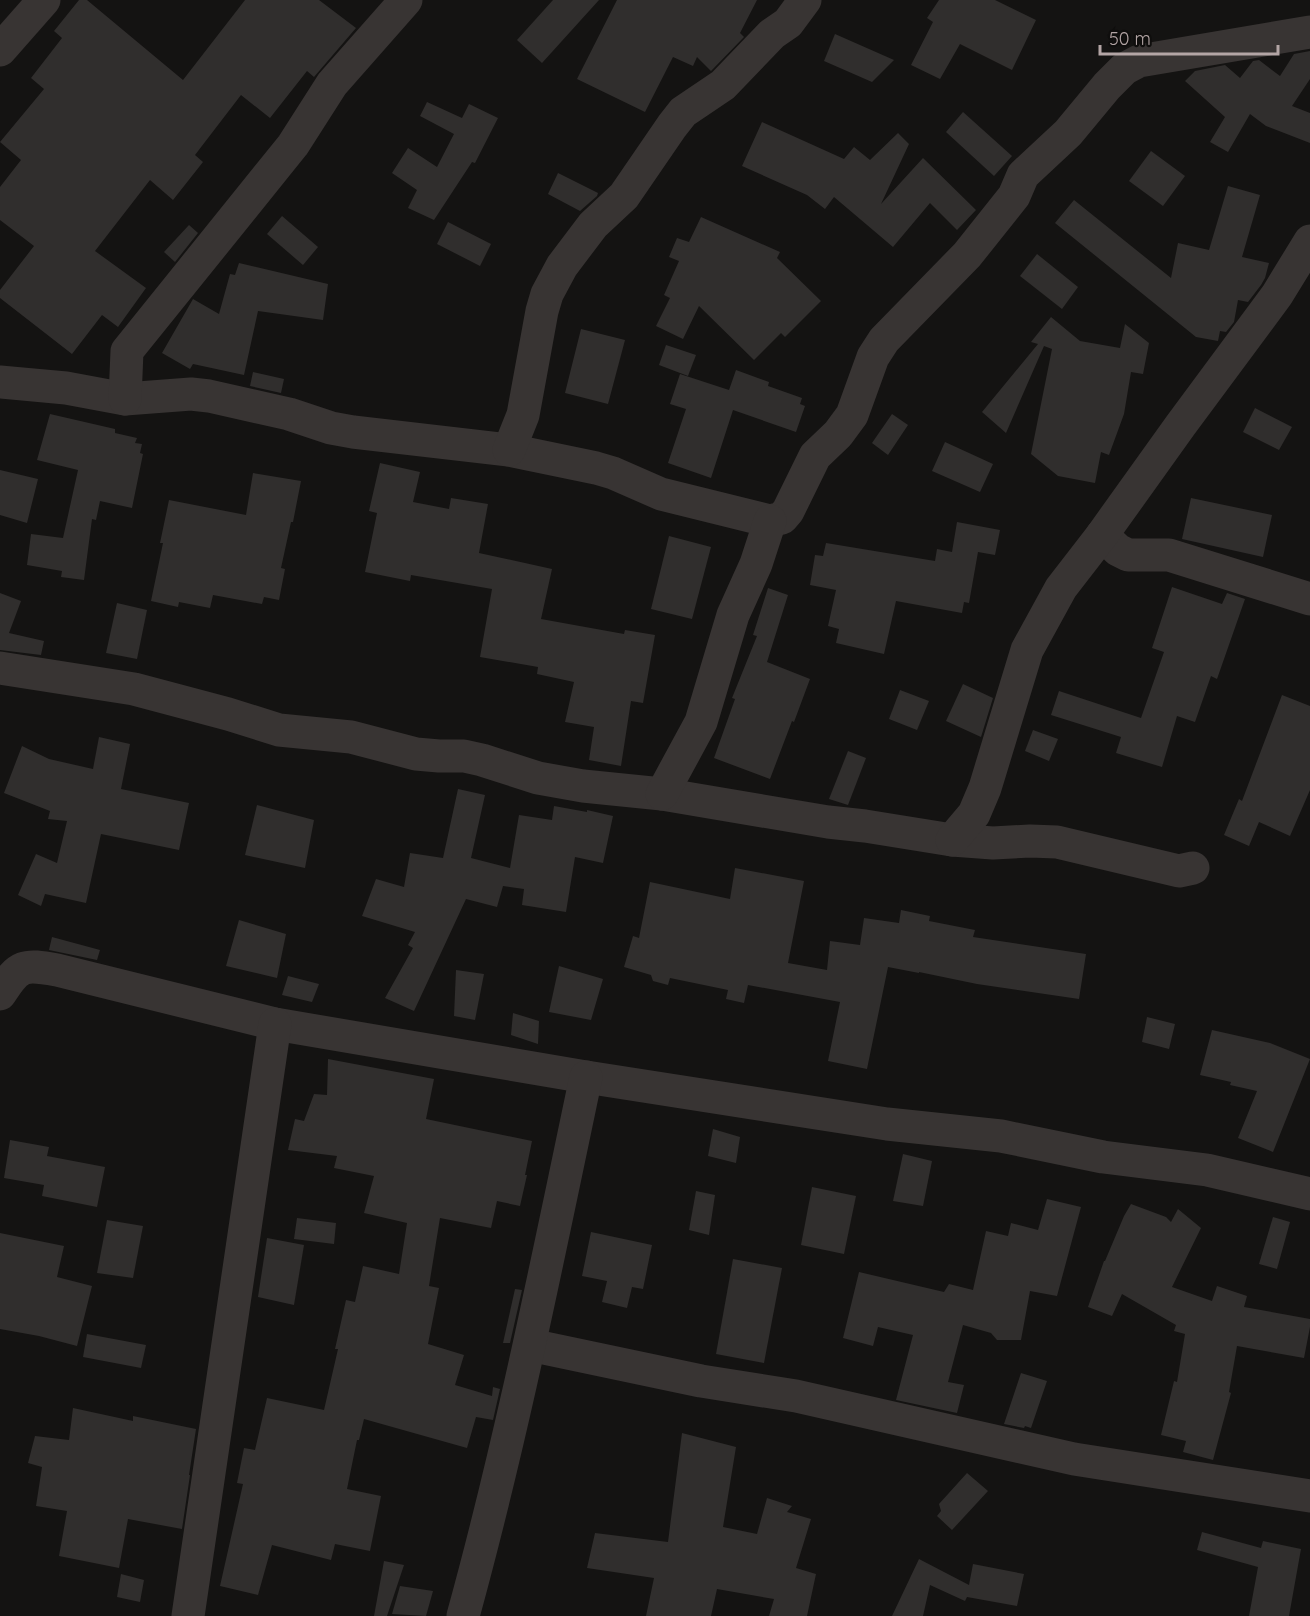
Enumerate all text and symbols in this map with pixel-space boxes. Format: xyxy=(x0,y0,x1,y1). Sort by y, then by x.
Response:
scale bar xyxy=(1100,18,1278,56)
text: 50 m xyxy=(1109,27,1151,50)

